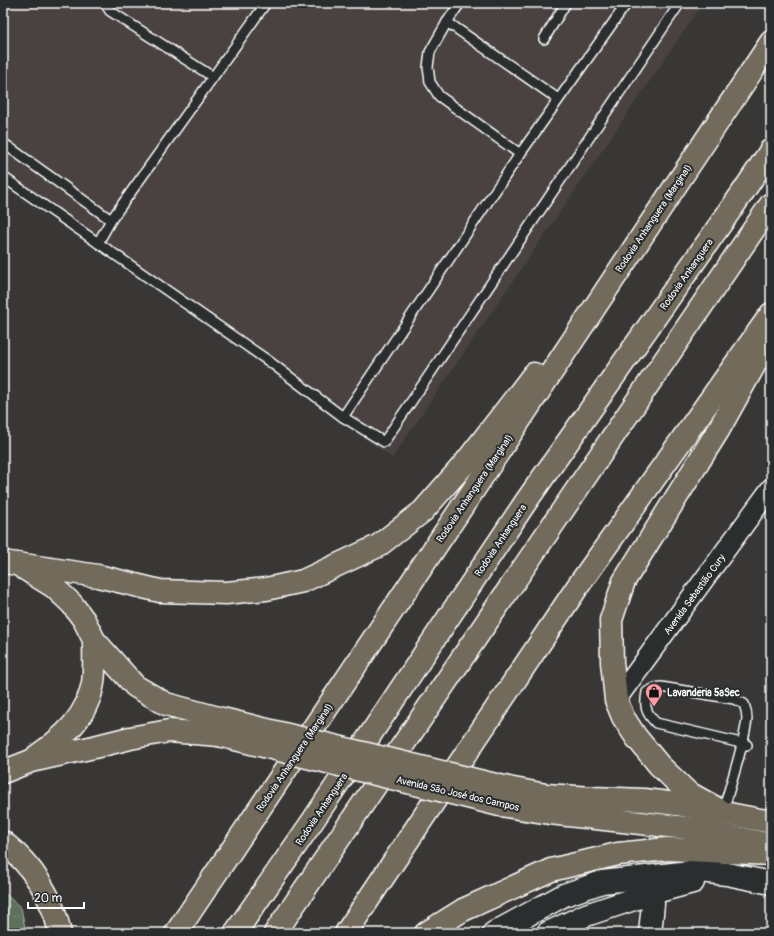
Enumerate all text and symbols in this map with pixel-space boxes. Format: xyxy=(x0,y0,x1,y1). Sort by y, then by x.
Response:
street label: Rodovia Anhanguera (Marginal) xyxy=(612,162,694,274)
street label: Rodovia Anhanguera xyxy=(657,236,715,312)
street label: Rodovia Anhanguera (Marginal) xyxy=(433,432,515,544)
street label: Rodovia Anhanguera xyxy=(471,502,529,578)
street label: Avenida Sebastião Cury xyxy=(662,551,728,637)
shop icon: Lavanderia 5aSec xyxy=(644,682,664,707)
place label: Lavanderia 5aSec xyxy=(667,687,740,699)
street label: Rodovia Anhanguera (Marginal) xyxy=(253,701,335,813)
street label: Rodovia Anhanguera xyxy=(292,771,350,847)
street label: Avenida São José dos Campos xyxy=(395,774,521,814)
scale bar xyxy=(28,884,84,910)
text: 20 m xyxy=(34,891,63,906)

